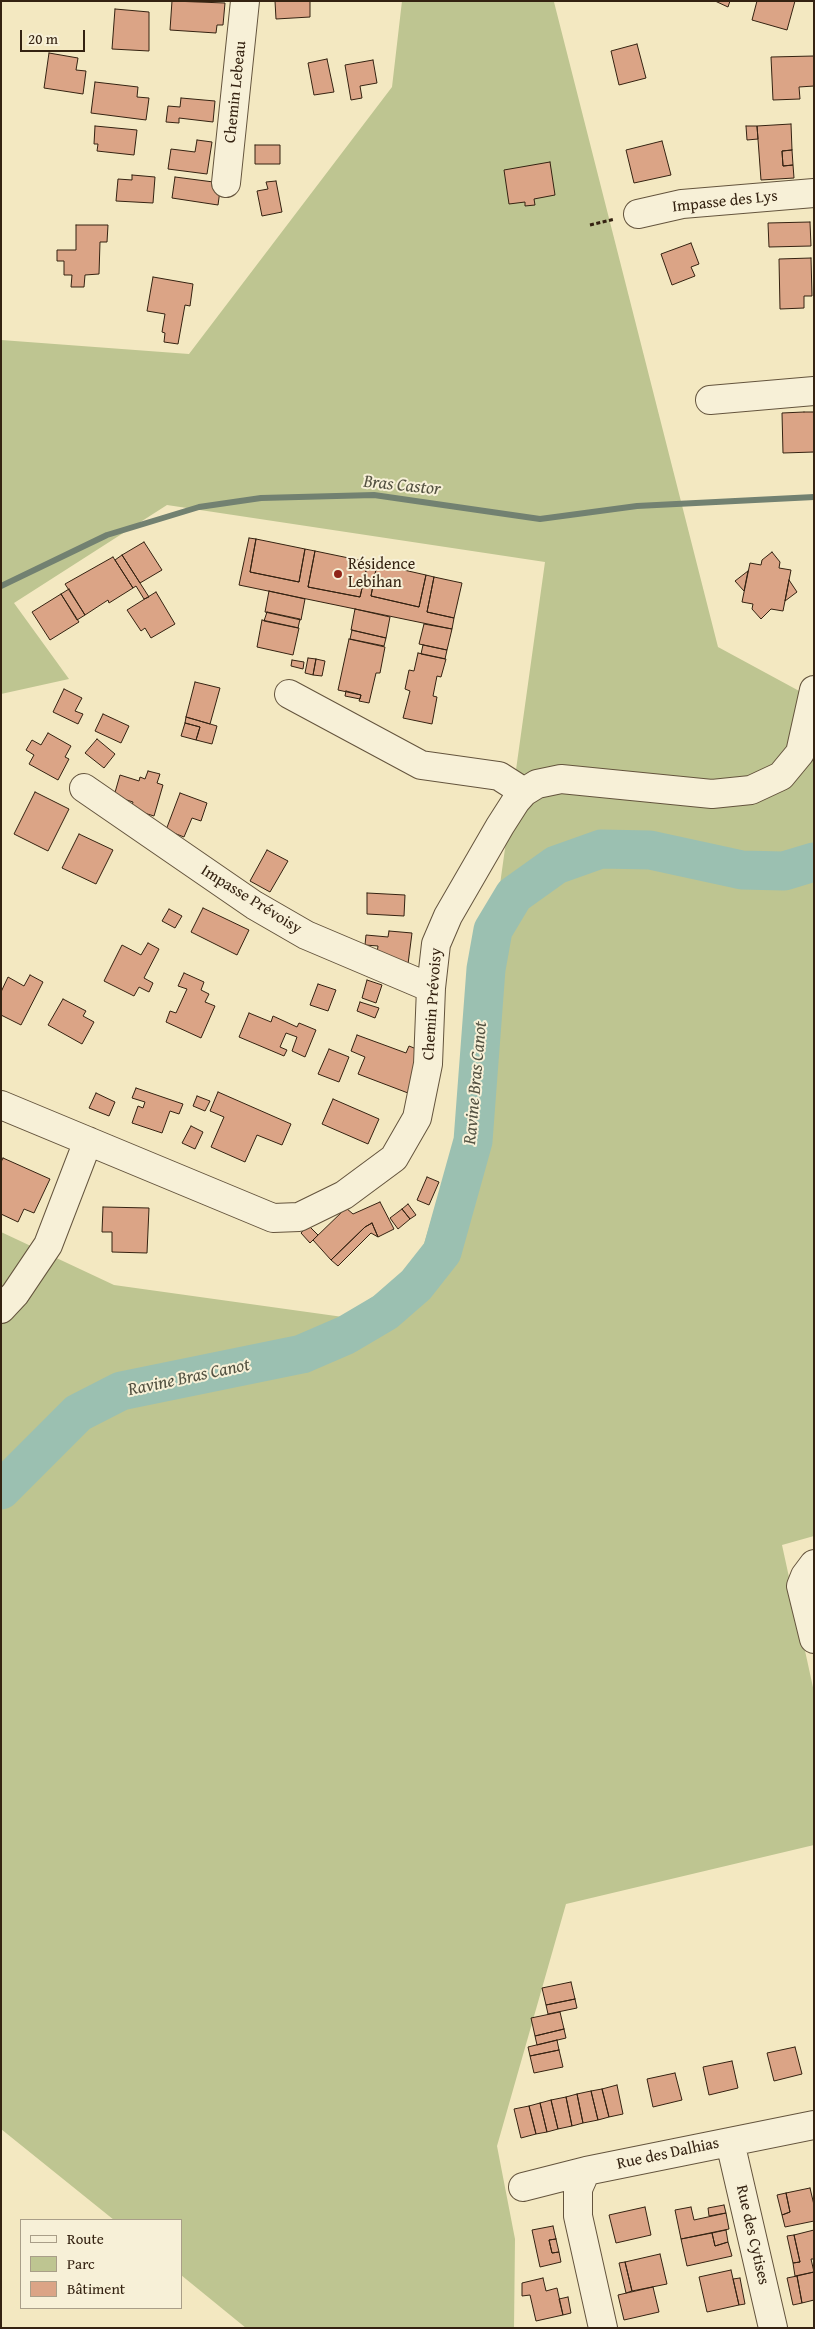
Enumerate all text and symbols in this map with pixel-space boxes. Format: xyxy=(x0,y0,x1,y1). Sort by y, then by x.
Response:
scale bar xyxy=(22,20,88,52)
text: 20 m xyxy=(28,28,58,49)
street label: Chemin Lebeau xyxy=(221,40,251,144)
street label: Impasse des Lys xyxy=(671,187,779,217)
water label: Bras Castor xyxy=(362,471,442,501)
place label: Résidence Lebihan xyxy=(348,555,415,593)
marker: Résidence Lebihan xyxy=(332,568,344,580)
street label: Impasse Prévoisy xyxy=(197,861,305,939)
street label: Chemin Prévoisy xyxy=(419,947,447,1061)
water label: Ravine Bras Canot xyxy=(460,1020,492,1146)
water label: Ravine Bras Canot xyxy=(126,1355,252,1401)
street label: Rue des Dalhias xyxy=(615,2134,721,2174)
street label: Rue des Cytises xyxy=(731,2183,773,2287)
legend xyxy=(20,2219,182,2309)
text: Route xyxy=(67,2228,104,2249)
text: Parc xyxy=(67,2253,95,2274)
text: Bâtiment xyxy=(67,2278,125,2299)

